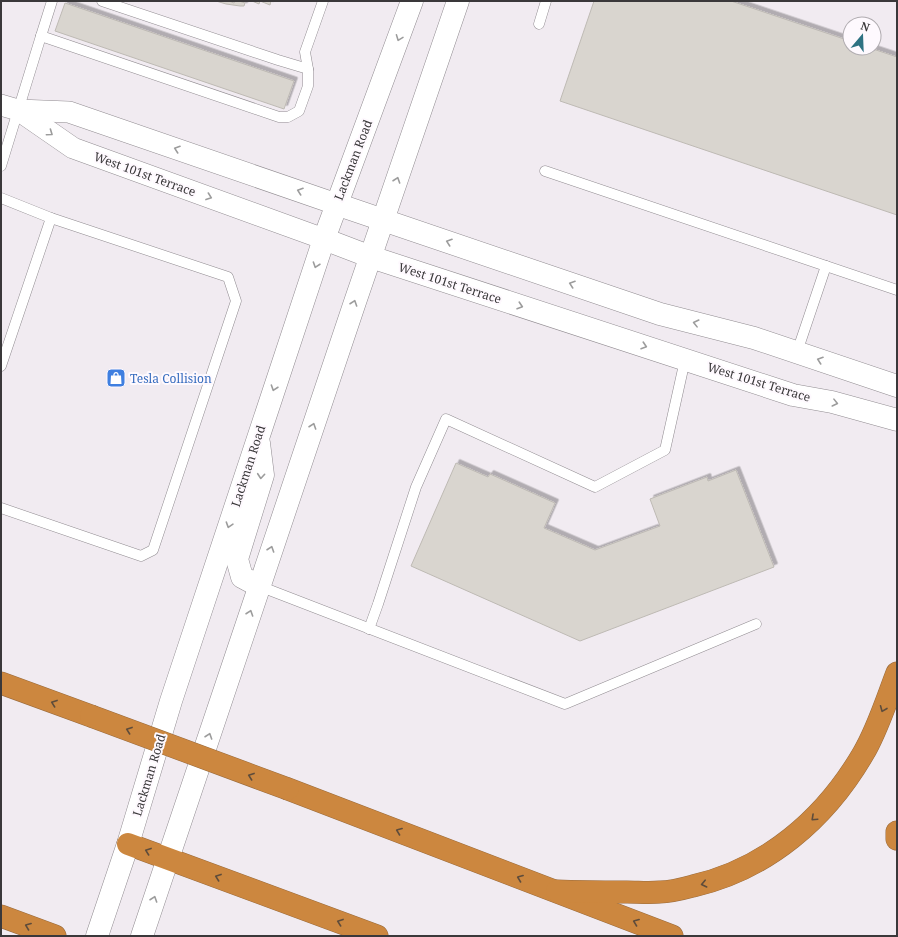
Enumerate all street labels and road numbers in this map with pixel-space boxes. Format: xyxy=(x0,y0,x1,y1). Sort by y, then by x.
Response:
street label: Lackman Road xyxy=(330,117,376,203)
street label: West 101st Terrace xyxy=(92,148,198,200)
street label: West 101st Terrace xyxy=(396,258,504,308)
street label: West 101st Terrace xyxy=(705,358,813,406)
street label: Lackman Road xyxy=(227,422,269,509)
street label: Lackman Road xyxy=(128,731,170,818)

